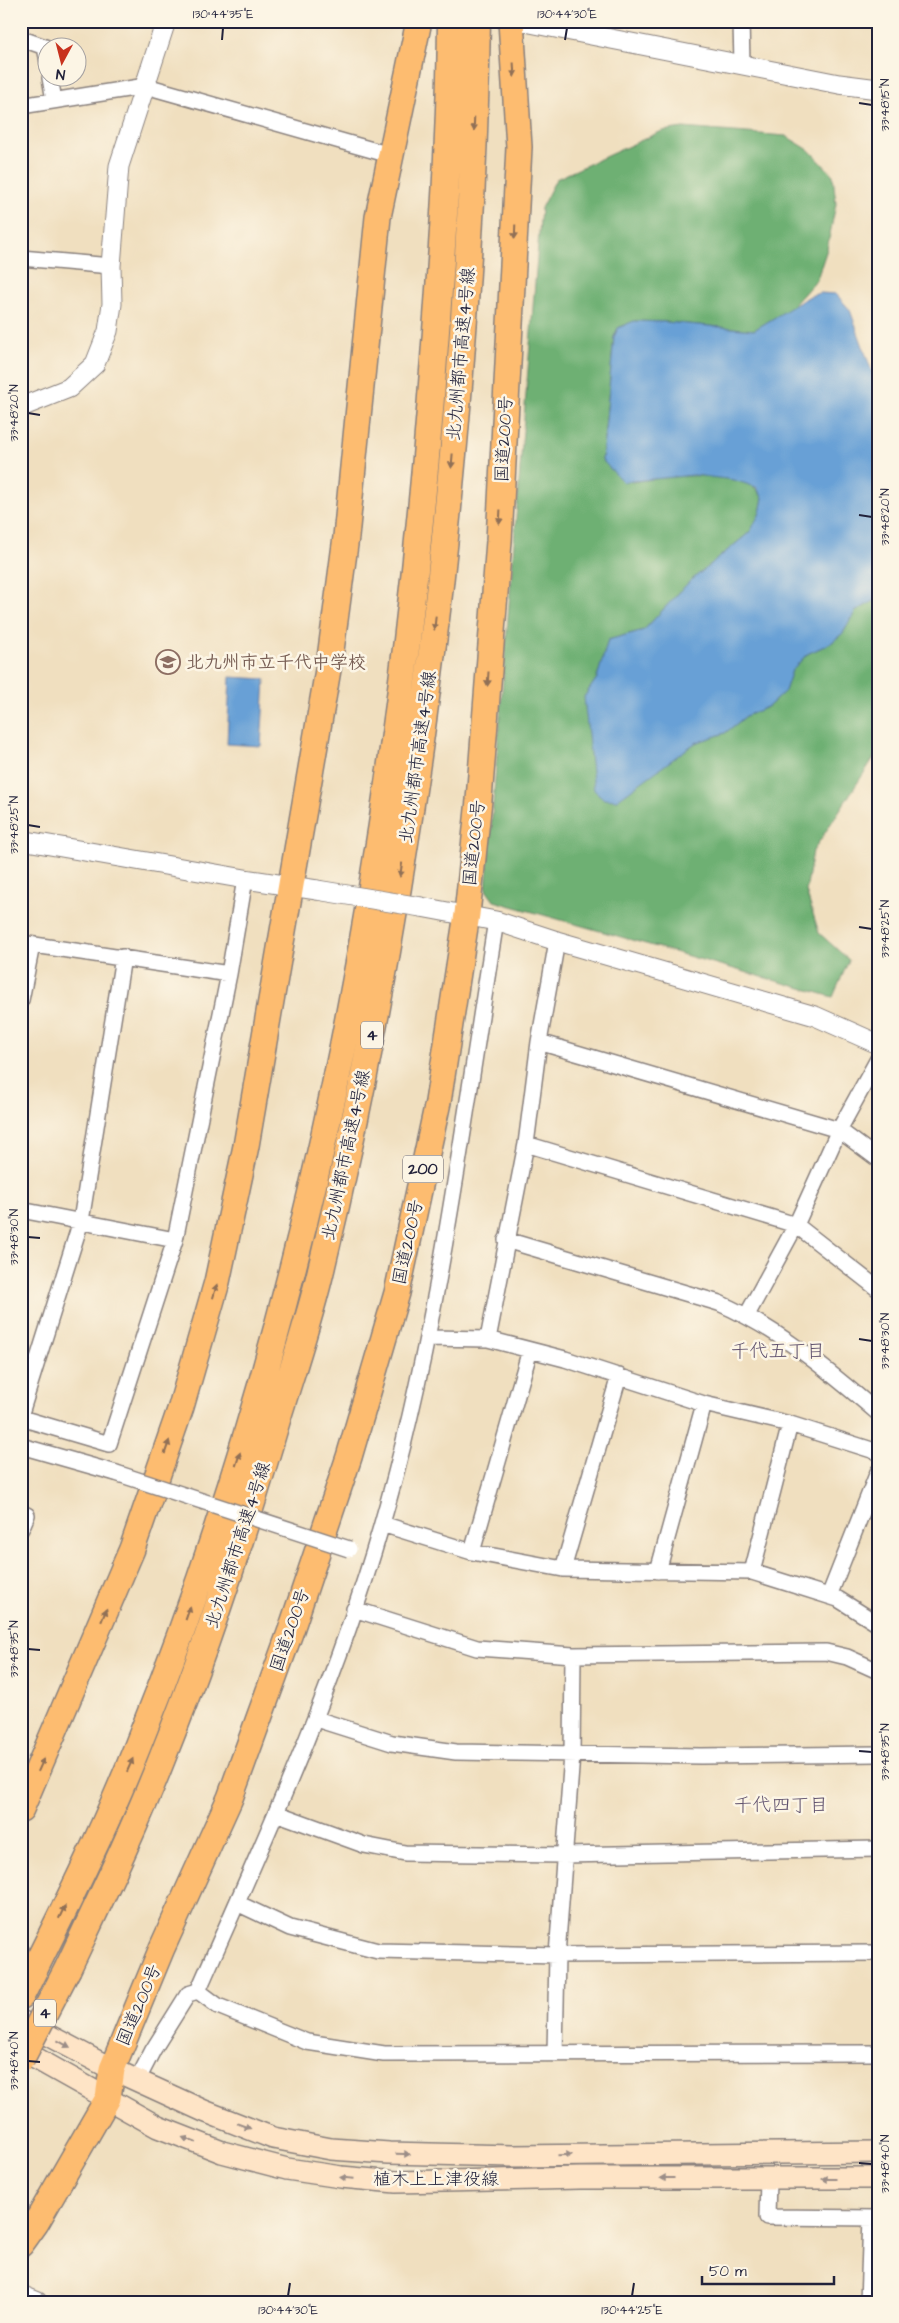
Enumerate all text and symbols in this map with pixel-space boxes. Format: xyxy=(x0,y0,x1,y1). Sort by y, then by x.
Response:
text: 130°44'35"E xyxy=(193,6,253,23)
text: 130°44'30"E xyxy=(537,6,597,23)
north arrow xyxy=(38,38,88,88)
one-way arrow xyxy=(511,62,519,78)
text: N xyxy=(55,63,66,84)
text: 33°48'15"N xyxy=(877,78,894,132)
one-way arrow xyxy=(469,117,477,133)
one-way arrow xyxy=(511,224,519,240)
street label: 北九州都市高速4号線 xyxy=(441,266,481,442)
text: 33°48'20"N xyxy=(6,384,23,442)
street label: 国道200号 xyxy=(489,395,519,483)
one-way arrow xyxy=(448,453,456,469)
text: 33°48'20"N xyxy=(877,488,894,546)
one-way arrow xyxy=(495,509,503,525)
one-way arrow xyxy=(431,615,439,631)
school or university icon: 北九州市立千代中学校 xyxy=(155,649,181,675)
place label: 北九州市立千代中学校 xyxy=(186,650,366,675)
street label: 北九州都市高速4号線 xyxy=(393,669,443,845)
one-way arrow xyxy=(484,671,492,687)
text: 33°48'25"N xyxy=(6,795,23,854)
street label: 国道200号 xyxy=(457,798,491,888)
one-way arrow xyxy=(397,863,405,879)
text: 33°48'25"N xyxy=(877,899,894,958)
road number: 4 xyxy=(361,1022,383,1048)
street label: 北九州都市高速4号線 xyxy=(316,1067,376,1243)
road number: 200 xyxy=(403,1156,443,1182)
street label: 国道200号 xyxy=(387,1197,429,1287)
text: 33°48'30"N xyxy=(6,1208,23,1265)
one-way arrow xyxy=(211,1284,219,1299)
text: 33°48'30"N xyxy=(877,1312,894,1369)
district label: 千代五丁目 xyxy=(730,1338,826,1365)
one-way arrow xyxy=(164,1439,172,1454)
one-way arrow xyxy=(235,1451,242,1466)
street label: 北九州都市高速4号線 xyxy=(199,1458,277,1632)
street label: 国道200号 xyxy=(264,1585,316,1675)
one-way arrow xyxy=(184,1605,192,1620)
one-way arrow xyxy=(101,1608,109,1622)
text: 33°48'35"N xyxy=(6,1620,23,1678)
text: 33°48'35"N xyxy=(877,1723,894,1781)
one-way arrow xyxy=(37,1758,45,1772)
one-way arrow xyxy=(126,1758,134,1772)
district label: 千代四丁目 xyxy=(733,1792,829,1819)
one-way arrow xyxy=(58,1905,66,1920)
street label: 国道200号 xyxy=(110,1960,168,2050)
road number: 4 xyxy=(34,2000,56,2026)
text: 33°48'40"N xyxy=(6,2031,23,2090)
one-way arrow xyxy=(57,2040,72,2048)
one-way arrow xyxy=(237,2123,251,2131)
text: 33°48'40"N xyxy=(877,2134,894,2193)
one-way arrow xyxy=(181,2136,196,2144)
one-way arrow xyxy=(395,2150,411,2158)
one-way arrow xyxy=(558,2151,574,2159)
street label: 植木上上津役線 xyxy=(373,2167,499,2192)
one-way arrow xyxy=(338,2173,354,2181)
one-way arrow xyxy=(658,2174,674,2182)
one-way arrow xyxy=(821,2175,837,2183)
scale bar xyxy=(702,2253,834,2285)
text: 50 m xyxy=(709,2261,747,2282)
text: 130°44'30"E xyxy=(258,2302,318,2319)
text: 130°44'25"E xyxy=(601,2302,663,2319)

